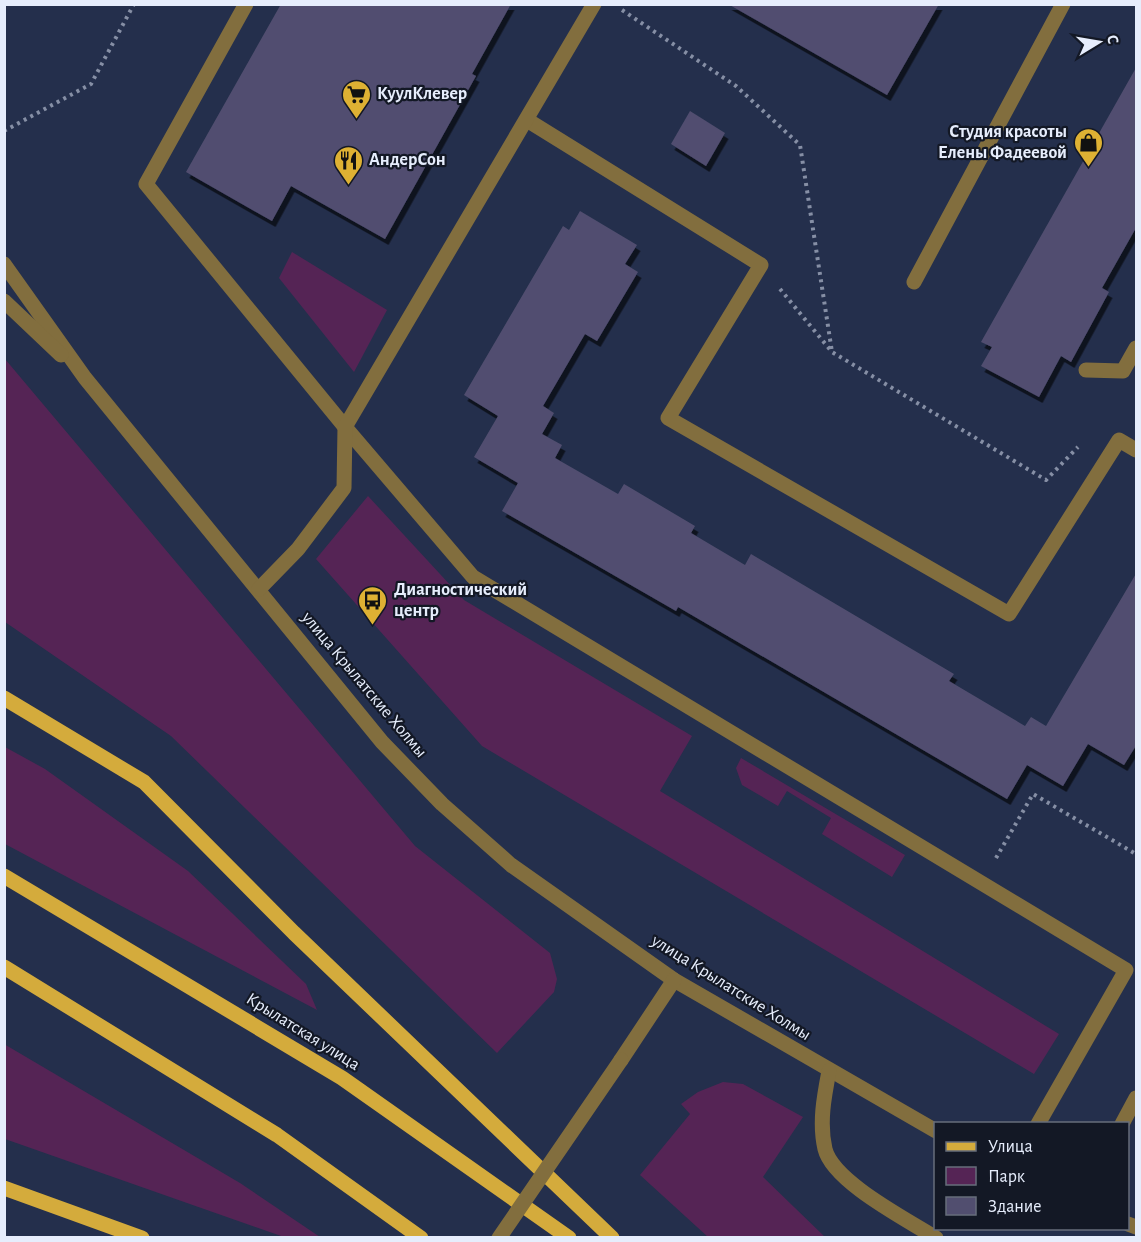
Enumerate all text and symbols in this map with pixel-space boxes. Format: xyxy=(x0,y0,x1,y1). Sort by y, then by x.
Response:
north arrow xyxy=(1069,12,1129,72)
text: С xyxy=(1104,33,1121,45)
supermarket icon: КуулКлевер xyxy=(340,78,372,120)
place label: КуулКлевер xyxy=(377,85,467,103)
place label: Студия красоты Елены Фадеевой xyxy=(938,123,1067,162)
shop icon: Студия красоты Елены Фадеевой xyxy=(1072,126,1104,168)
restaurant icon: АндерСон xyxy=(332,144,364,186)
place label: АндерСон xyxy=(369,151,446,169)
place label: Диагностический центр xyxy=(394,581,527,620)
bus stop icon: Диагностический центр xyxy=(357,584,389,626)
street label: улица Крылатские Холмы xyxy=(297,608,430,761)
street label: улица Крылатские Холмы xyxy=(647,931,814,1044)
street label: Крылатская улица xyxy=(243,990,363,1074)
legend xyxy=(934,1122,1129,1230)
text: Улица xyxy=(988,1138,1033,1156)
text: Парк xyxy=(988,1168,1026,1186)
text: Здание xyxy=(988,1198,1042,1216)

